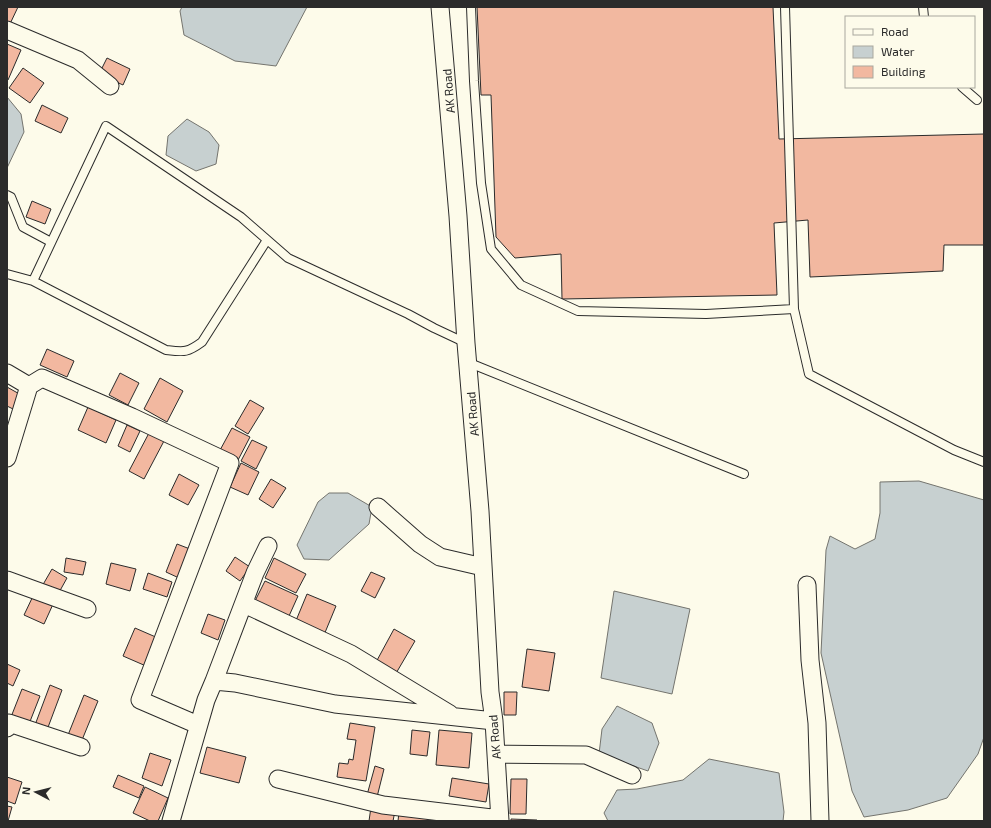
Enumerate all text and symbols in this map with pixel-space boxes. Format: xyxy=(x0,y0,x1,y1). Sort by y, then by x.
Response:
legend xyxy=(845,16,975,88)
text: Road xyxy=(881,24,909,38)
text: Water xyxy=(881,44,915,58)
text: Building xyxy=(881,64,926,78)
street label: AK Road xyxy=(439,68,457,114)
street label: AK Road xyxy=(463,391,481,437)
street label: AK Road xyxy=(485,714,503,760)
north arrow xyxy=(16,772,56,812)
text: N xyxy=(19,786,33,795)

